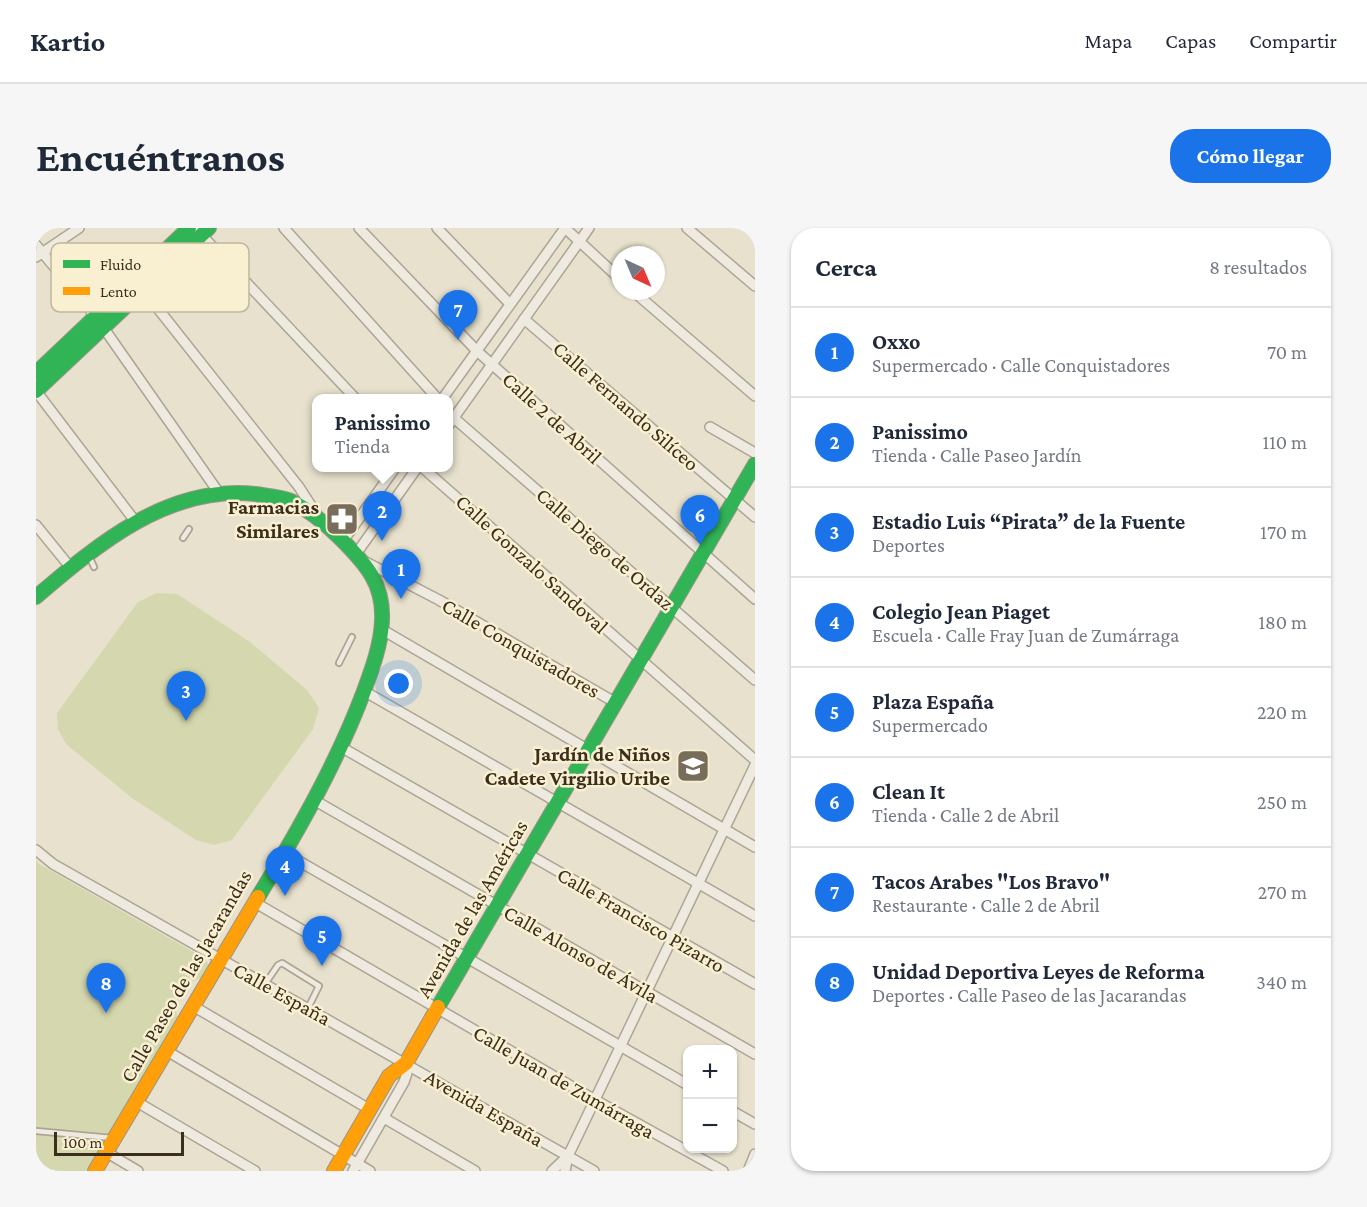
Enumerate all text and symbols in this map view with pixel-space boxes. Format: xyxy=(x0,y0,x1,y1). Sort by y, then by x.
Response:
text: Kartio xyxy=(30,26,105,57)
text: Mapa xyxy=(1084,29,1132,53)
text: Capas xyxy=(1165,29,1216,53)
text: Compartir xyxy=(1249,29,1337,53)
button: Cómo llegar xyxy=(1170,129,1331,183)
text: Encuéntranos xyxy=(36,133,285,180)
legend xyxy=(51,243,249,312)
north arrow xyxy=(611,246,665,300)
text: Cerca xyxy=(815,253,877,282)
text: Fluido xyxy=(100,256,141,273)
text: 8 resultados xyxy=(1209,256,1307,278)
text: Lento xyxy=(100,283,137,300)
pin: 7 xyxy=(438,291,478,340)
text: Oxxo xyxy=(872,329,920,354)
street label: Calle Fernando Silíceo xyxy=(548,336,704,476)
text: 1 xyxy=(831,341,838,363)
text: 70 m xyxy=(1267,341,1307,363)
text: Supermercado · Calle Conquistadores xyxy=(872,354,1170,376)
street label: Calle 2 de Abril xyxy=(497,367,607,469)
popup xyxy=(312,394,453,472)
text: Panissimo xyxy=(335,410,431,435)
text: Panissimo xyxy=(872,419,968,444)
text: 2 xyxy=(829,431,840,453)
text: 110 m xyxy=(1263,431,1307,453)
text: Tienda xyxy=(335,435,390,457)
text: Tienda · Calle Paseo Jardín xyxy=(872,444,1081,466)
street label: Calle Diego de Ordaz xyxy=(531,483,679,615)
street label: Calle Gonzalo Sandoval xyxy=(451,489,613,639)
pin: 2 xyxy=(362,492,402,541)
place label: Farmacias Similares xyxy=(228,495,319,543)
pin: 6 xyxy=(680,496,720,545)
pharmacy icon: Farmacias Similares xyxy=(324,501,360,537)
text: Estadio Luis “Pirata” de la Fuente xyxy=(872,509,1185,534)
text: 3 xyxy=(830,521,839,543)
text: 170 m xyxy=(1260,521,1307,543)
text: Deportes xyxy=(872,534,945,556)
pin: 1 xyxy=(382,550,421,599)
street label: Calle Conquistadores xyxy=(438,593,604,703)
text: Colegio Jean Piaget xyxy=(872,599,1050,624)
text: 4 xyxy=(829,611,840,633)
text: 180 m xyxy=(1258,611,1307,633)
text: Escuela · Calle Fray Juan de Zumárraga xyxy=(872,624,1179,646)
your location xyxy=(384,669,413,698)
pin: 3 xyxy=(166,672,206,721)
text: Plaza España xyxy=(872,689,994,714)
text: 5 xyxy=(830,701,839,723)
text: 220 m xyxy=(1257,701,1307,723)
text: Supermercado xyxy=(872,714,988,736)
place label: Jardín de Niños Cadete Virgilio Uribe xyxy=(485,742,670,790)
school or university icon: Jardín de Niños Cadete Virgilio Uribe xyxy=(675,748,711,784)
text: Clean It xyxy=(872,779,945,804)
text: 6 xyxy=(829,791,840,813)
text: 250 m xyxy=(1257,791,1307,813)
text: Tienda · Calle 2 de Abril xyxy=(872,804,1059,826)
street label: Avenida de las Américas xyxy=(411,816,533,1002)
pin: 4 xyxy=(266,846,304,896)
street label: Calle Francisco Pizarro xyxy=(553,862,729,978)
street label: Calle Paseo de las Jacarandas xyxy=(115,866,257,1086)
text: Tacos Arabes "Los Bravo" xyxy=(872,869,1110,894)
text: 7 xyxy=(830,881,839,903)
text: 270 m xyxy=(1258,881,1307,903)
text: Restaurante · Calle 2 de Abril xyxy=(872,894,1100,916)
street label: Calle Alonso de Ávila xyxy=(500,900,663,1008)
pin: 5 xyxy=(302,916,342,966)
street label: Calle España xyxy=(229,957,335,1031)
text: Unidad Deportiva Leyes de Reforma xyxy=(872,959,1205,984)
pin: 8 xyxy=(86,964,126,1013)
text: 8 xyxy=(829,971,840,993)
text: 340 m xyxy=(1256,971,1307,993)
text: Deportes · Calle Paseo de las Jacarandas xyxy=(872,984,1187,1006)
street label: Calle Juan de Zumárraga xyxy=(469,1020,659,1144)
map controls xyxy=(683,1045,737,1153)
button: + xyxy=(683,1045,737,1099)
street label: Avenida España xyxy=(420,1064,548,1152)
button: − xyxy=(683,1099,737,1153)
scale bar xyxy=(54,1129,184,1156)
text: 100 m xyxy=(63,1134,102,1151)

